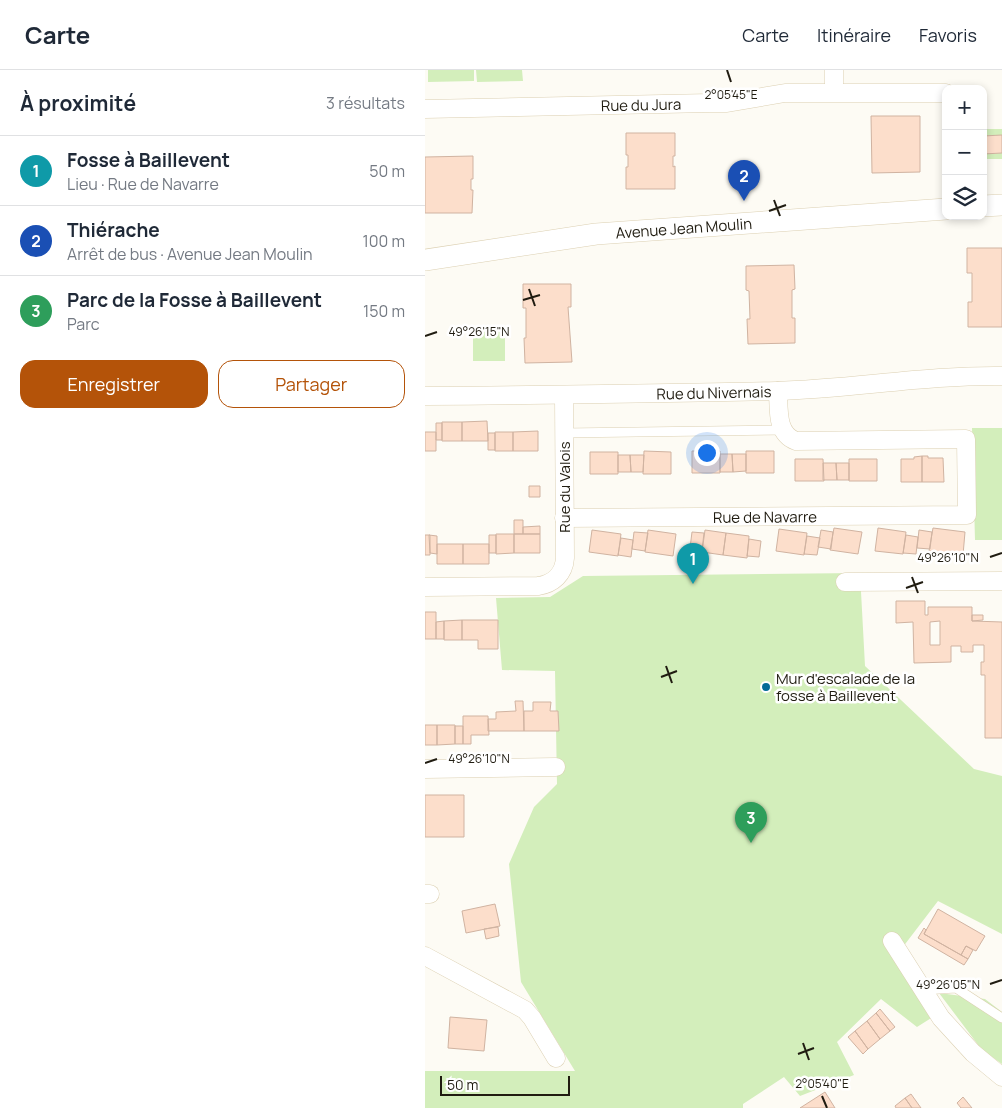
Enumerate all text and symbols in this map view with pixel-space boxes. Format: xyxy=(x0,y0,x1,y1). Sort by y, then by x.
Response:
text: Carte xyxy=(25,18,90,51)
text: Carte xyxy=(742,23,789,47)
text: Itinéraire xyxy=(817,23,891,47)
text: Favoris xyxy=(919,23,977,47)
map controls xyxy=(942,85,987,220)
button: + xyxy=(942,85,987,130)
text: 2°05'45"E xyxy=(704,86,758,103)
text: À proximité xyxy=(20,89,136,117)
text: 3 résultats xyxy=(326,92,405,114)
street label: Rue du Jura xyxy=(601,93,681,116)
button: − xyxy=(942,130,987,175)
text: Fosse à Baillevent xyxy=(67,147,230,173)
text: 1 xyxy=(32,160,40,182)
text: 50 m xyxy=(369,160,405,182)
pin: 2 xyxy=(728,160,760,201)
text: Lieu · Rue de Navarre xyxy=(67,173,219,195)
button: layers xyxy=(942,175,987,220)
street label: Avenue Jean Moulin xyxy=(615,212,753,243)
text: Thiérache xyxy=(67,217,160,243)
text: 2 xyxy=(31,230,41,252)
text: 100 m xyxy=(362,230,405,252)
text: Arrêt de bus · Avenue Jean Moulin xyxy=(67,243,313,265)
text: Parc de la Fosse à Baillevent xyxy=(67,287,322,313)
text: 3 xyxy=(31,300,41,322)
text: 150 m xyxy=(363,300,405,322)
text: Parc xyxy=(67,313,100,335)
text: 49°26'15"N xyxy=(448,323,510,340)
button: Enregistrer xyxy=(20,360,208,408)
button: Partager xyxy=(218,360,405,408)
street label: Rue du Nivernais xyxy=(656,381,772,404)
your location xyxy=(694,440,720,466)
street label: Rue du Valois xyxy=(554,441,575,533)
street label: Rue de Navarre xyxy=(713,506,817,527)
pin: 1 xyxy=(677,543,709,584)
text: 49°26'10"N xyxy=(917,549,979,566)
place label: Mur d'escalade de la fosse à Baillevent xyxy=(776,668,915,706)
marker: Mur d'escalade de la fosse à Baillevent xyxy=(760,681,772,693)
text: 49°26'10"N xyxy=(448,750,510,767)
pin: 3 xyxy=(735,802,767,843)
text: 49°26'05"N xyxy=(916,976,980,993)
scale bar xyxy=(440,1073,570,1096)
text: 50 m xyxy=(447,1075,478,1094)
text: 2°05'40"E xyxy=(795,1075,849,1092)

